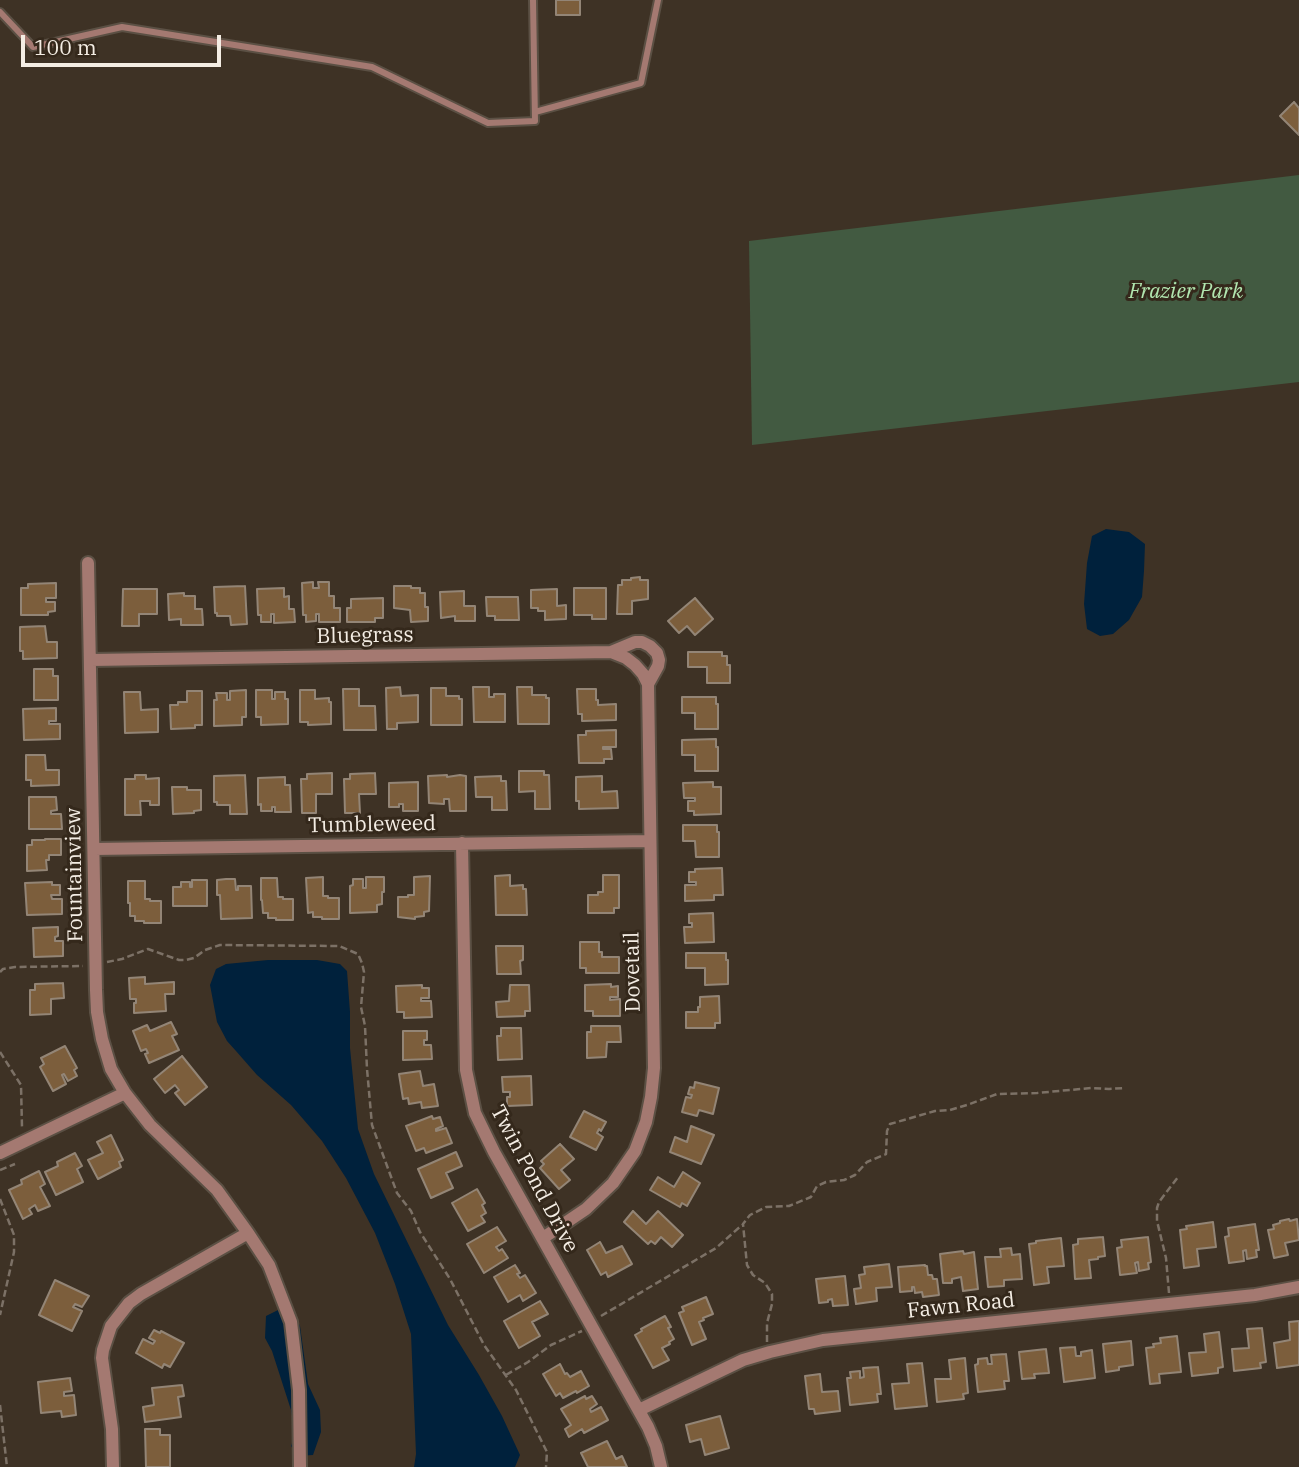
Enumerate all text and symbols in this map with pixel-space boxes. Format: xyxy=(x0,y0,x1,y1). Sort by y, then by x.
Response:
scale bar xyxy=(24,21,224,65)
text: 100 m xyxy=(34,33,97,61)
park label: Frazier Park xyxy=(1129,279,1243,305)
street label: Bluegrass xyxy=(316,623,414,649)
street label: Fountainview xyxy=(61,807,89,943)
street label: Tumbleweed xyxy=(308,811,436,839)
street label: Dovetail xyxy=(620,932,646,1012)
street label: Twin Pond Drive xyxy=(484,1101,584,1257)
street label: Fawn Road xyxy=(906,1288,1016,1324)

